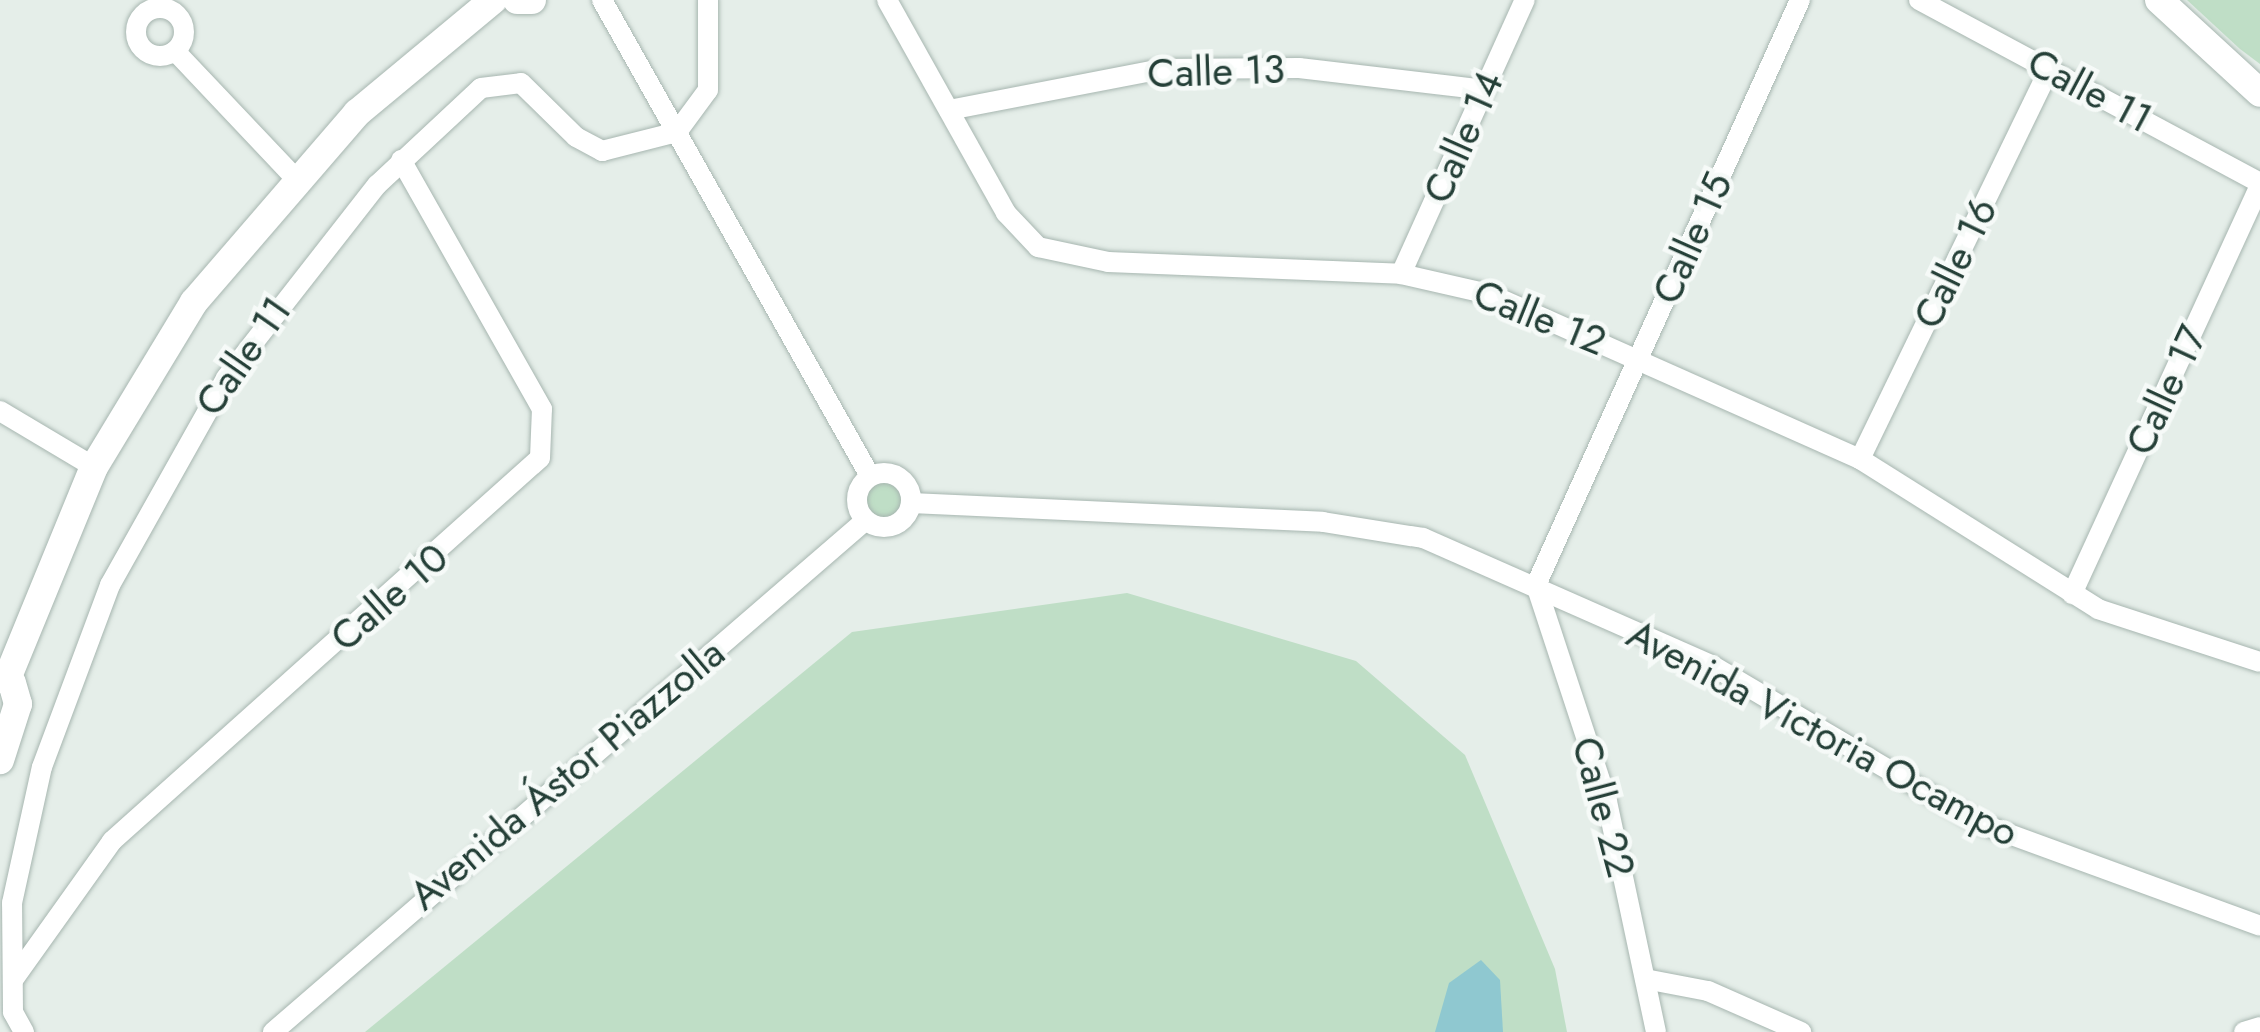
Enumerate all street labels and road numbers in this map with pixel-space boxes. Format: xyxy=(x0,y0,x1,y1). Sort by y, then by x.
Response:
street label: Calle 11 xyxy=(2020,37,2160,143)
street label: Calle 13 xyxy=(1146,45,1286,97)
street label: Calle 14 xyxy=(1413,64,1513,210)
street label: Calle 15 xyxy=(1642,165,1742,311)
street label: Calle 16 xyxy=(1903,190,2007,336)
street label: Calle 12 xyxy=(1467,269,1613,365)
street label: Calle 11 xyxy=(185,287,301,425)
street label: Calle 17 xyxy=(2115,318,2217,462)
street label: Calle 10 xyxy=(321,533,457,661)
street label: Avenida Victoria Ocampo xyxy=(1619,609,2027,857)
street label: Avenida Ástor Piazzolla xyxy=(400,628,734,920)
street label: Calle 22 xyxy=(1562,732,1646,882)

